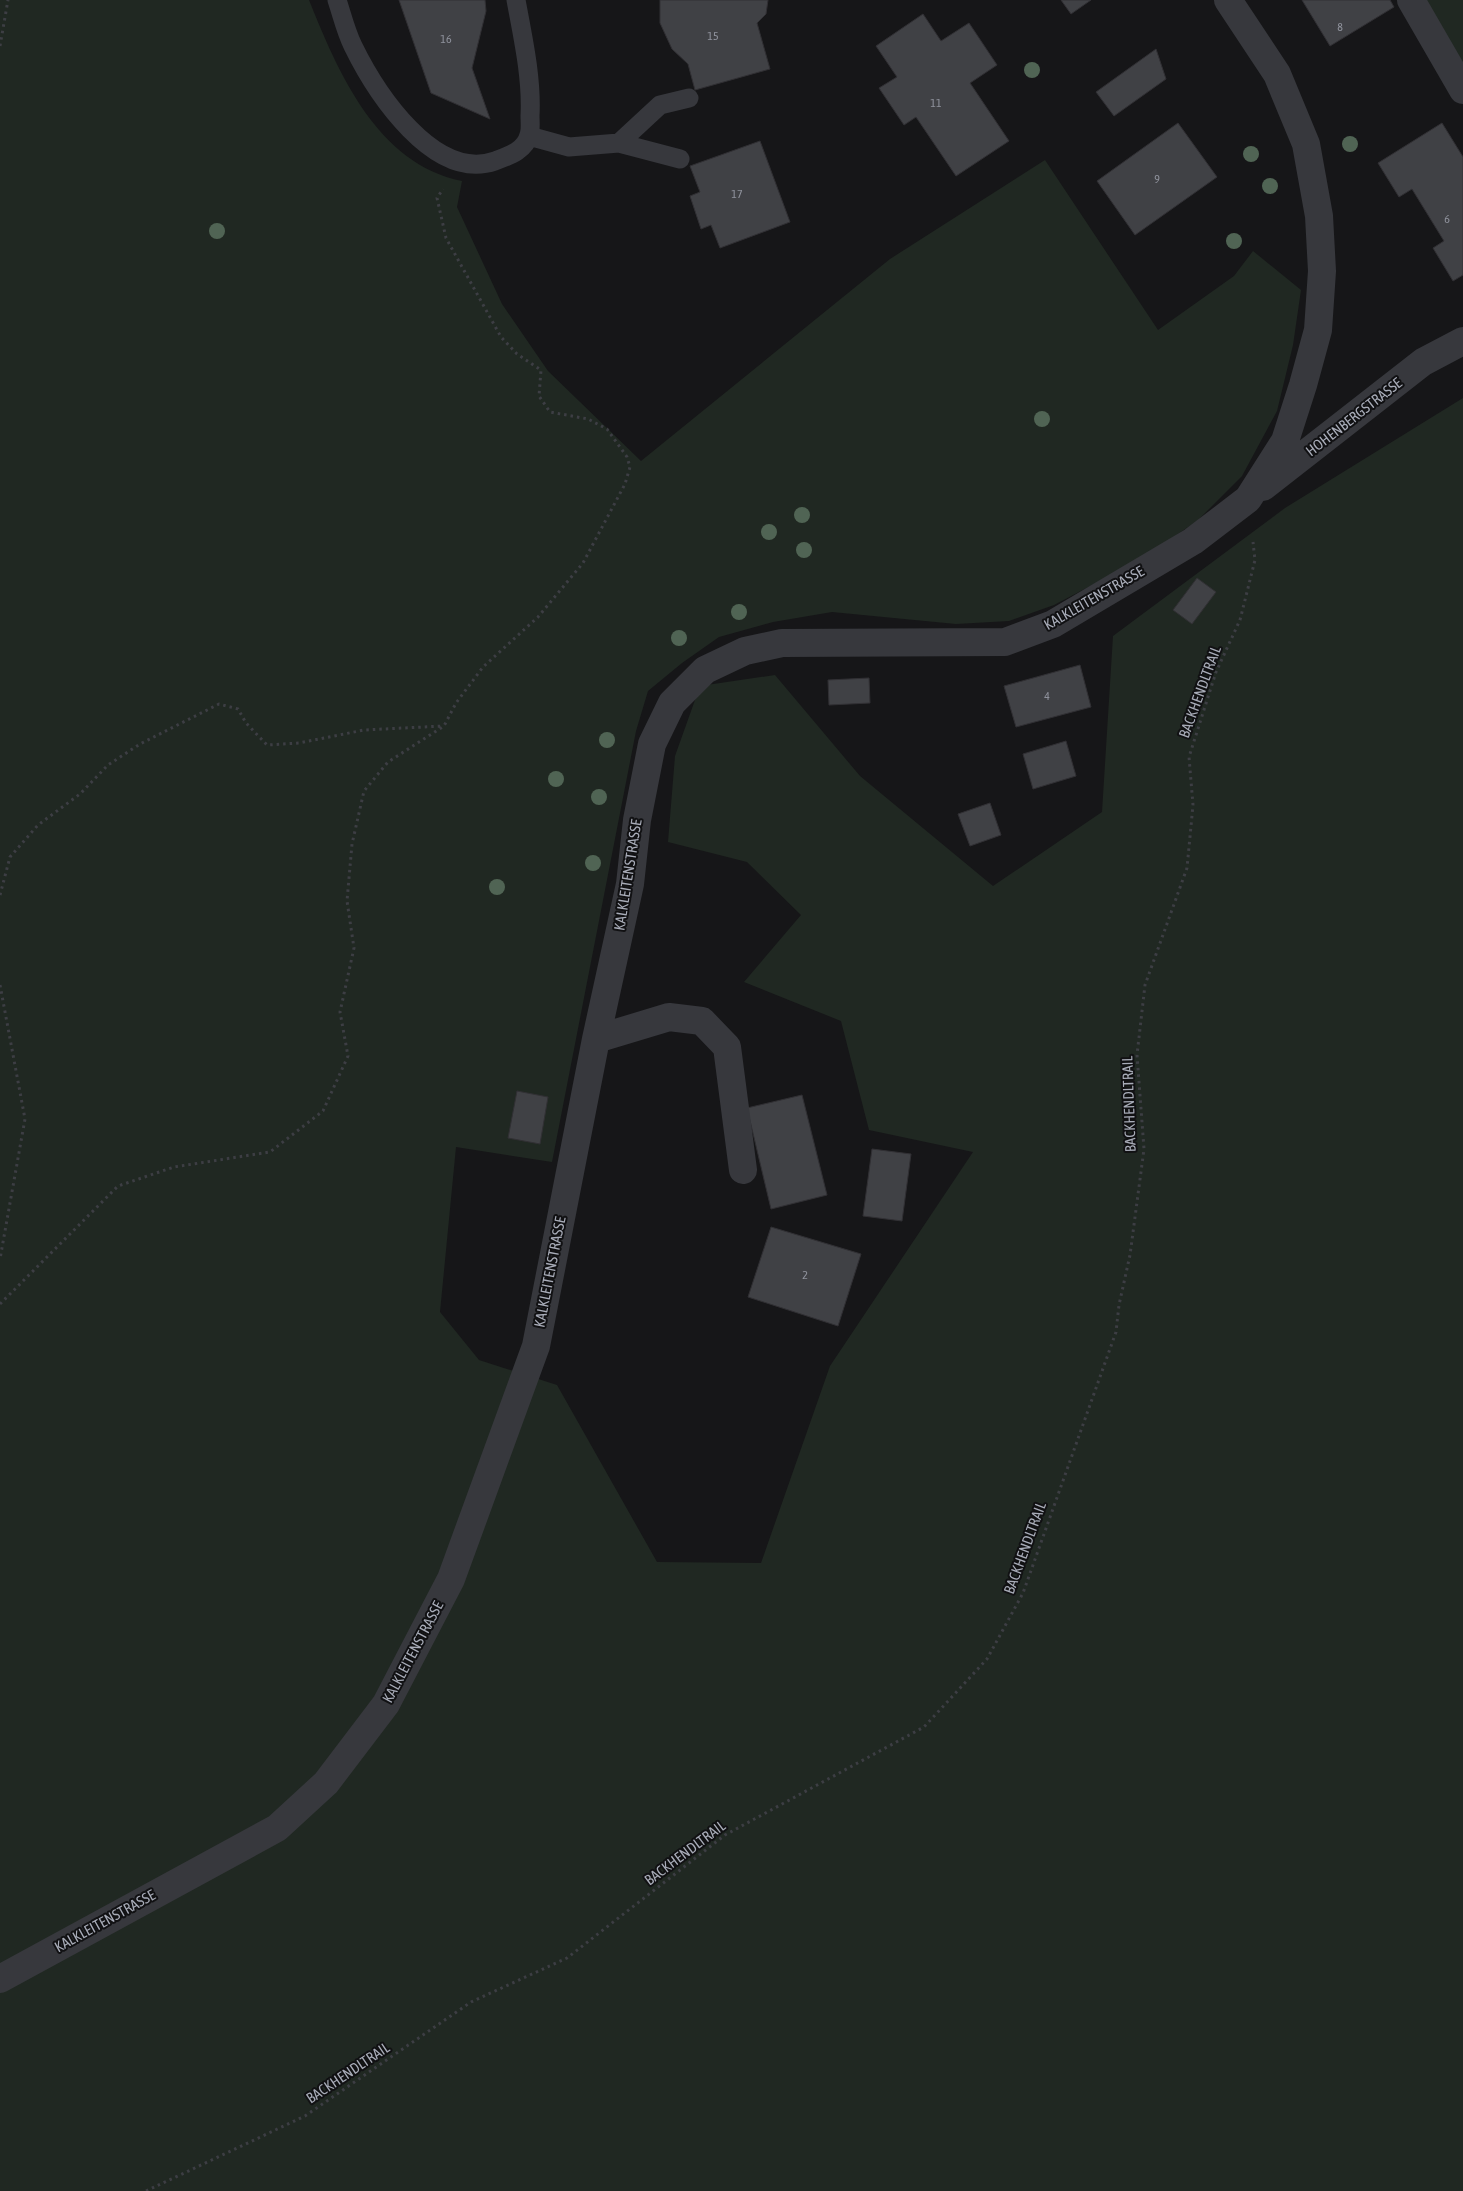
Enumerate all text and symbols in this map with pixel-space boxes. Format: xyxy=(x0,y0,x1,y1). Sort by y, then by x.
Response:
house number: 8 xyxy=(1337,20,1343,34)
house number: 15 xyxy=(707,29,719,43)
house number: 16 xyxy=(440,32,452,46)
house number: 11 xyxy=(930,96,942,110)
house number: 9 xyxy=(1154,172,1160,186)
house number: 17 xyxy=(731,187,743,201)
house number: 6 xyxy=(1444,212,1450,226)
street label: HOHENBERGSTRASSE xyxy=(1302,374,1405,459)
street label: KALKLEITENSTRASSE xyxy=(1041,562,1147,633)
street label: BACKHENDLTRAIL xyxy=(1175,643,1224,740)
house number: 4 xyxy=(1044,689,1050,703)
street label: KALKLEITENSTRASSE xyxy=(610,817,645,932)
street label: BACKHENDLTRAIL xyxy=(1118,1055,1139,1153)
street label: KALKLEITENSTRASSE xyxy=(530,1215,569,1329)
house number: 2 xyxy=(802,1268,808,1282)
street label: BACKHENDLTRAIL xyxy=(1000,1499,1049,1596)
street label: KALKLEITENSTRASSE xyxy=(379,1598,447,1705)
street label: BACKHENDLTRAIL xyxy=(641,1817,728,1888)
street label: KALKLEITENSTRASSE xyxy=(51,1886,159,1955)
street label: BACKHENDLTRAIL xyxy=(303,2038,393,2107)

